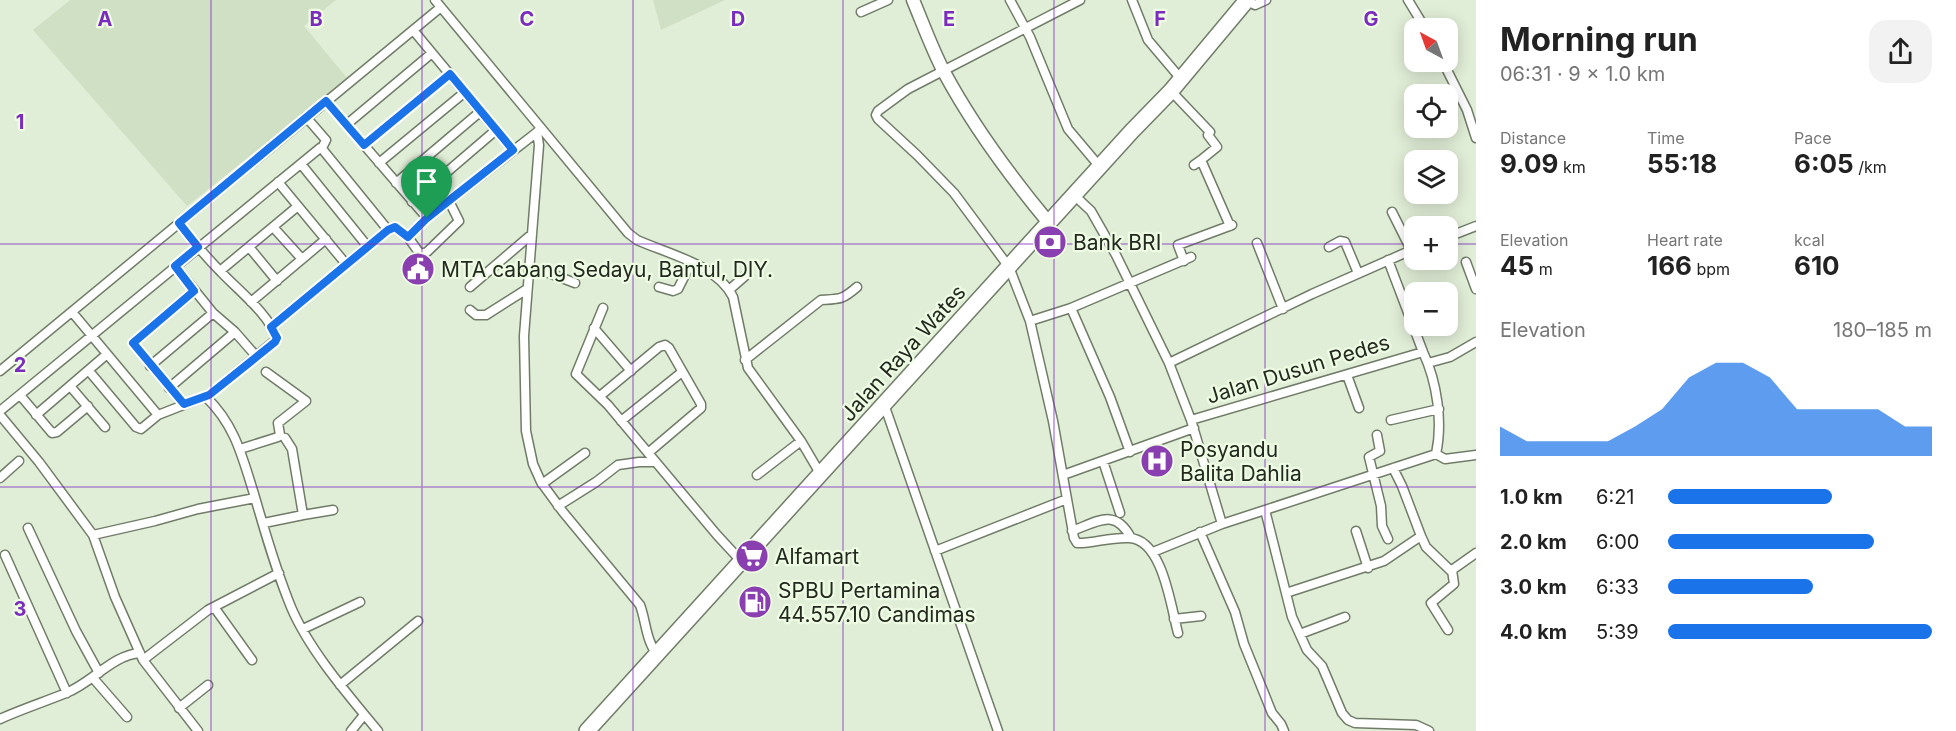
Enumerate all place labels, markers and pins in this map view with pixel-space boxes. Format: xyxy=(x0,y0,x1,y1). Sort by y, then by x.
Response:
pin xyxy=(401,156,452,218)
bank icon: Bank BRI xyxy=(1032,224,1068,260)
place label: Bank BRI xyxy=(1073,230,1161,255)
public building icon: MTA cabang Sedayu, Bantul, DIY. xyxy=(400,251,436,287)
place label: MTA cabang Sedayu, Bantul, DIY. xyxy=(441,257,773,282)
place label: Posyandu Balita Dahlia xyxy=(1180,437,1302,486)
hospital icon: Posyandu Balita Dahlia xyxy=(1139,443,1175,479)
supermarket icon: Alfamart xyxy=(734,538,770,574)
place label: Alfamart xyxy=(775,544,859,569)
place label: SPBU Pertamina 44.557.10 Candimas xyxy=(778,578,976,627)
fuel station icon: SPBU Pertamina 44.557.10 Candimas xyxy=(737,584,773,620)

